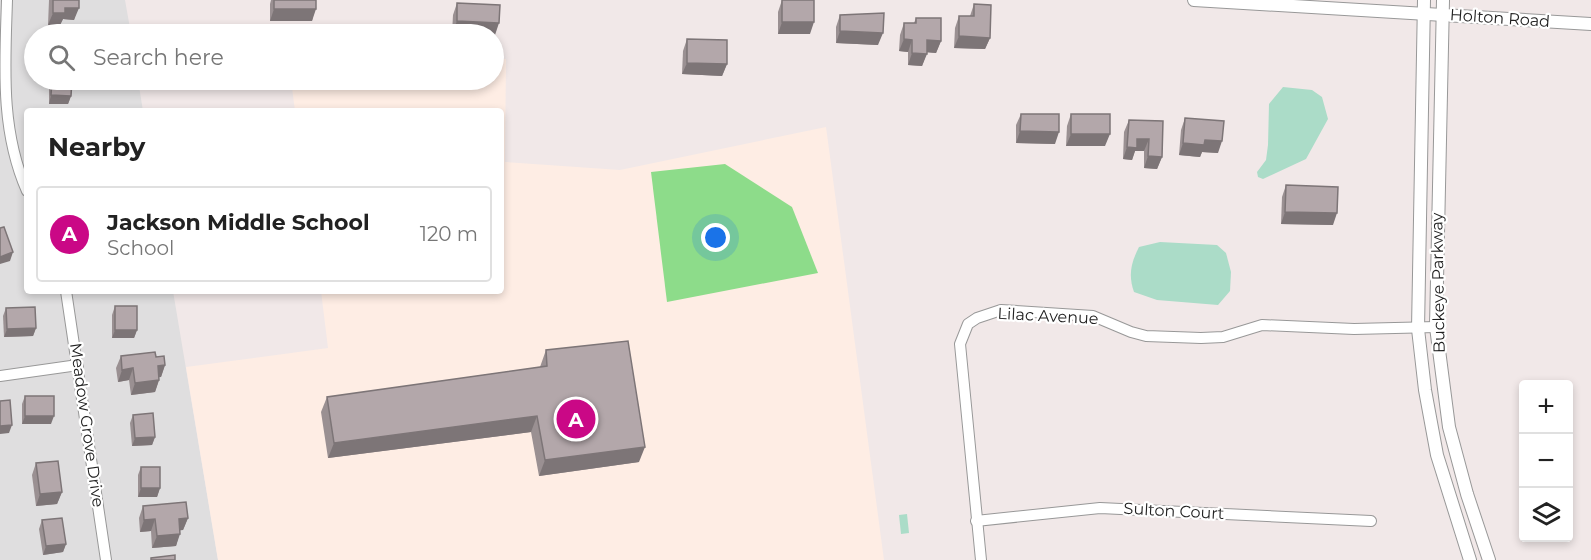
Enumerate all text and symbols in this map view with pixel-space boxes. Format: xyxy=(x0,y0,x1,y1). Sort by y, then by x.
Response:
street label: Holton Road xyxy=(1449,5,1551,31)
search box xyxy=(24,24,504,90)
icon: search xyxy=(45,41,78,74)
text: Search here xyxy=(93,44,224,71)
text: Nearby xyxy=(48,131,145,163)
text: Jackson Middle School xyxy=(107,209,370,236)
street label: Buckeye Parkway xyxy=(1427,212,1449,353)
text: A xyxy=(62,222,77,246)
text: 120 m xyxy=(420,222,478,246)
your location xyxy=(701,223,730,252)
text: School xyxy=(107,236,174,260)
street label: Lilac Avenue xyxy=(997,304,1099,328)
street label: Meadow Grove Drive xyxy=(66,342,108,508)
map controls xyxy=(1519,380,1573,542)
button: + xyxy=(1519,380,1573,434)
pin: A xyxy=(556,396,596,442)
button: − xyxy=(1519,434,1573,488)
button: layers xyxy=(1519,488,1573,542)
street label: Sulton Court xyxy=(1123,499,1225,523)

